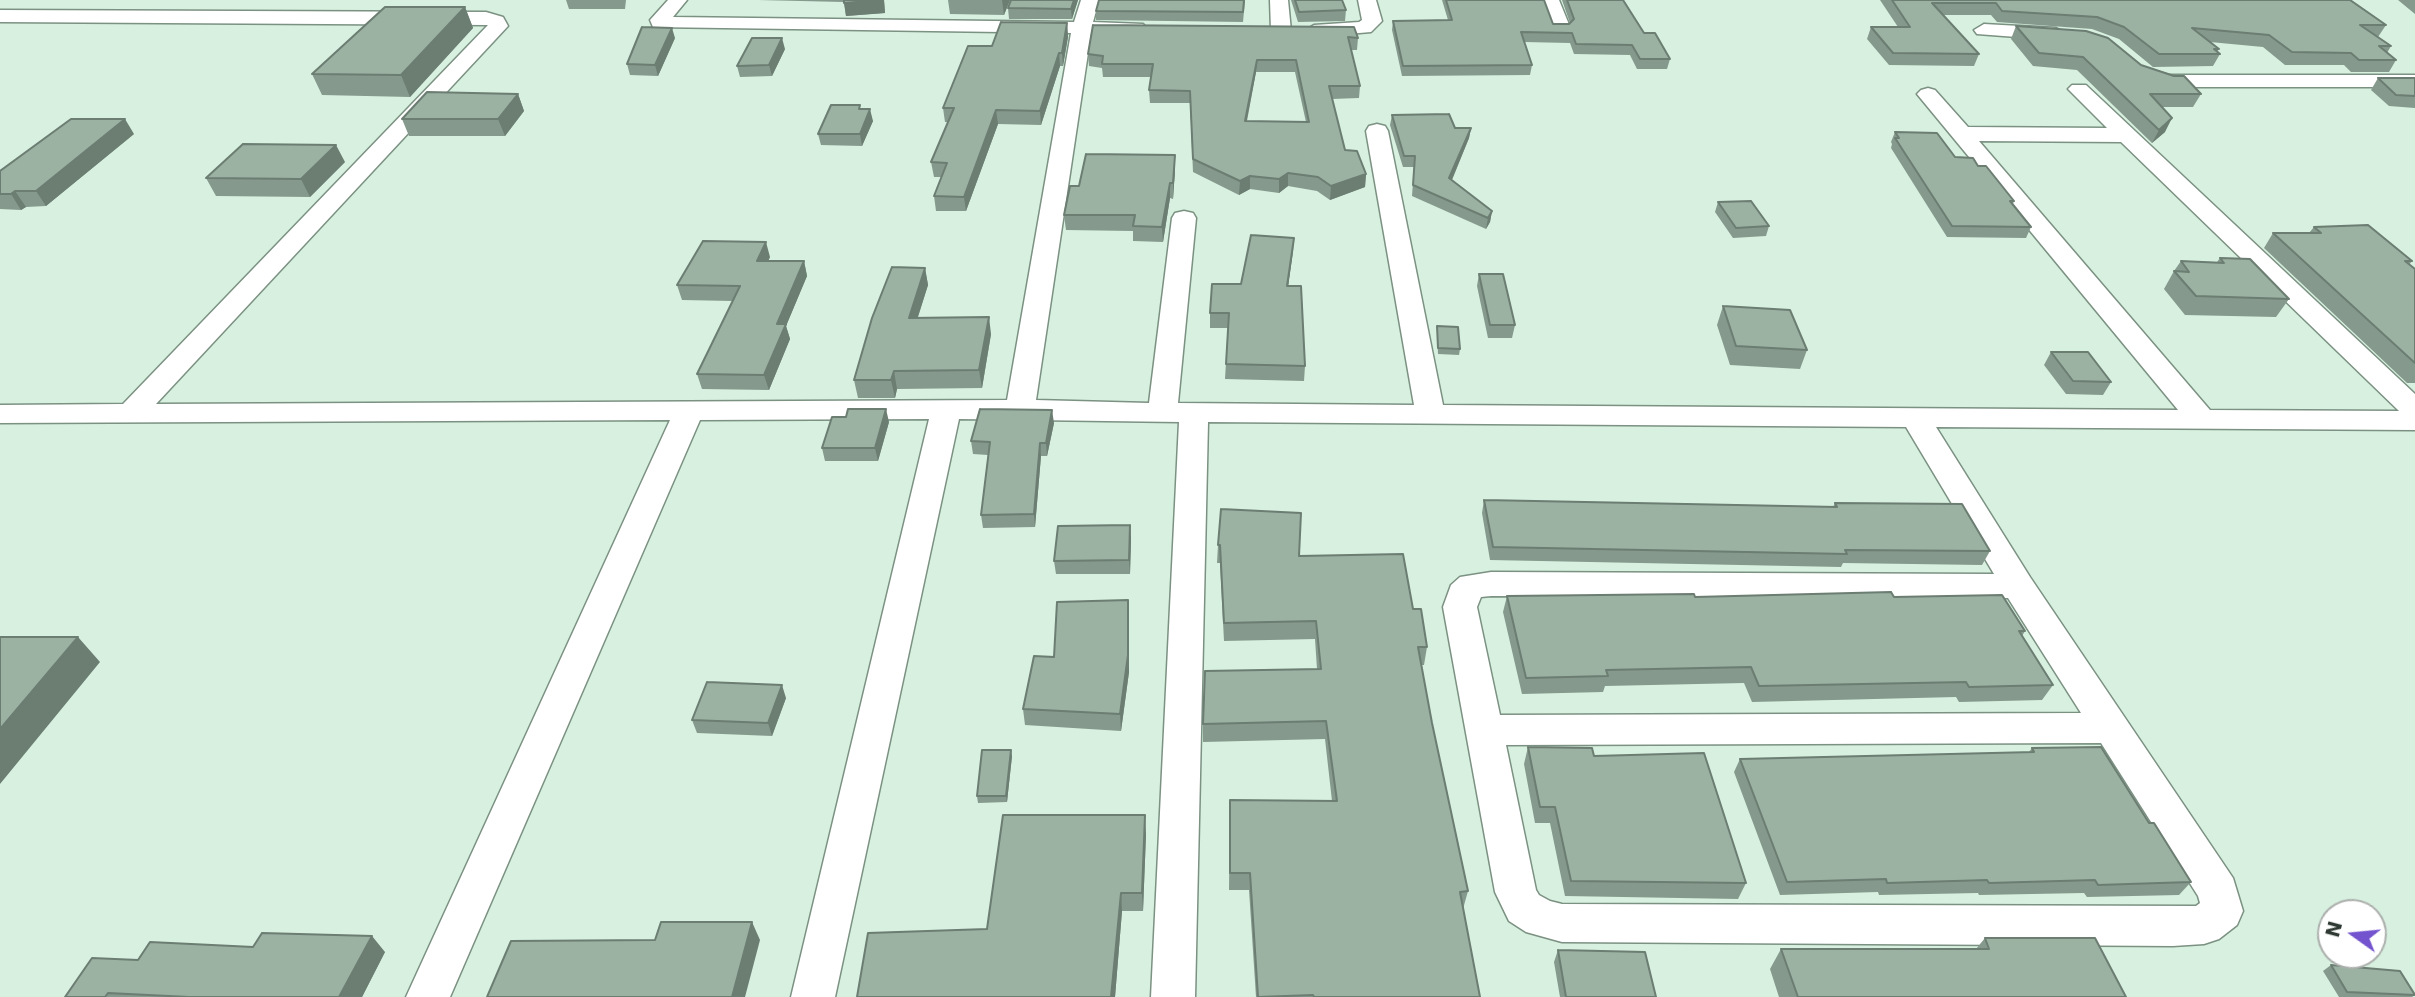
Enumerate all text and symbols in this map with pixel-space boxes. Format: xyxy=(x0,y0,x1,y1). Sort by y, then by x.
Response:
north arrow xyxy=(2317,899,2387,969)
text: N xyxy=(2321,919,2346,940)

